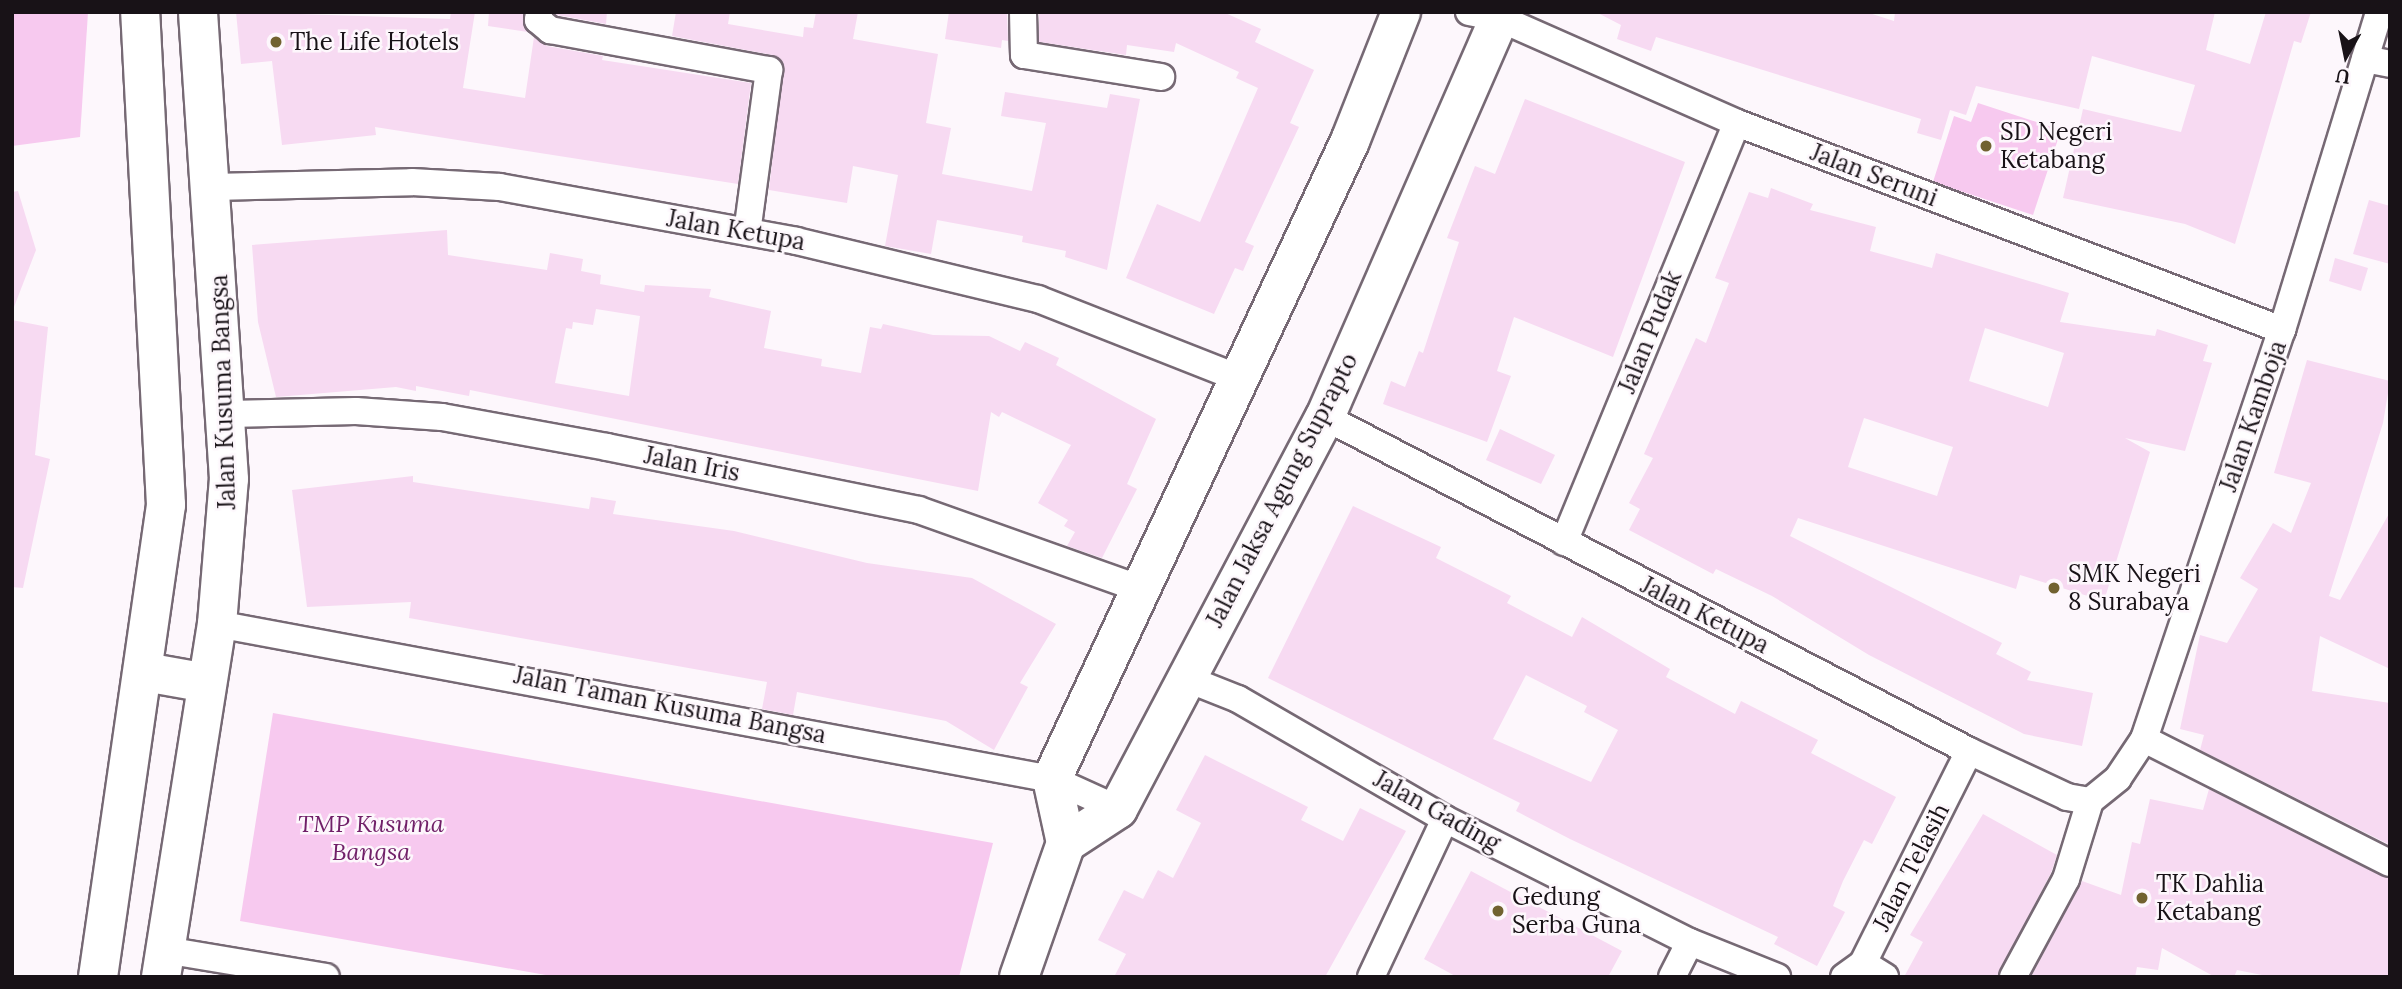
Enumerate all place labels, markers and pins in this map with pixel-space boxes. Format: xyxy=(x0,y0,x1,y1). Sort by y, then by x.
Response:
place label: The Life Hotels xyxy=(290,28,459,56)
marker: The Life Hotels xyxy=(268,34,284,50)
place label: SD Negeri Ketabang xyxy=(2000,118,2112,174)
marker: SD Negeri Ketabang xyxy=(1978,138,1994,154)
place label: SMK Negeri 8 Surabaya xyxy=(2068,560,2201,616)
marker: SMK Negeri 8 Surabaya xyxy=(2046,580,2062,596)
place label: TK Dahlia Ketabang xyxy=(2156,870,2264,926)
place label: Gedung Serba Guna xyxy=(1512,883,1641,939)
marker: TK Dahlia Ketabang xyxy=(2134,890,2150,906)
marker: Gedung Serba Guna xyxy=(1490,903,1506,919)

